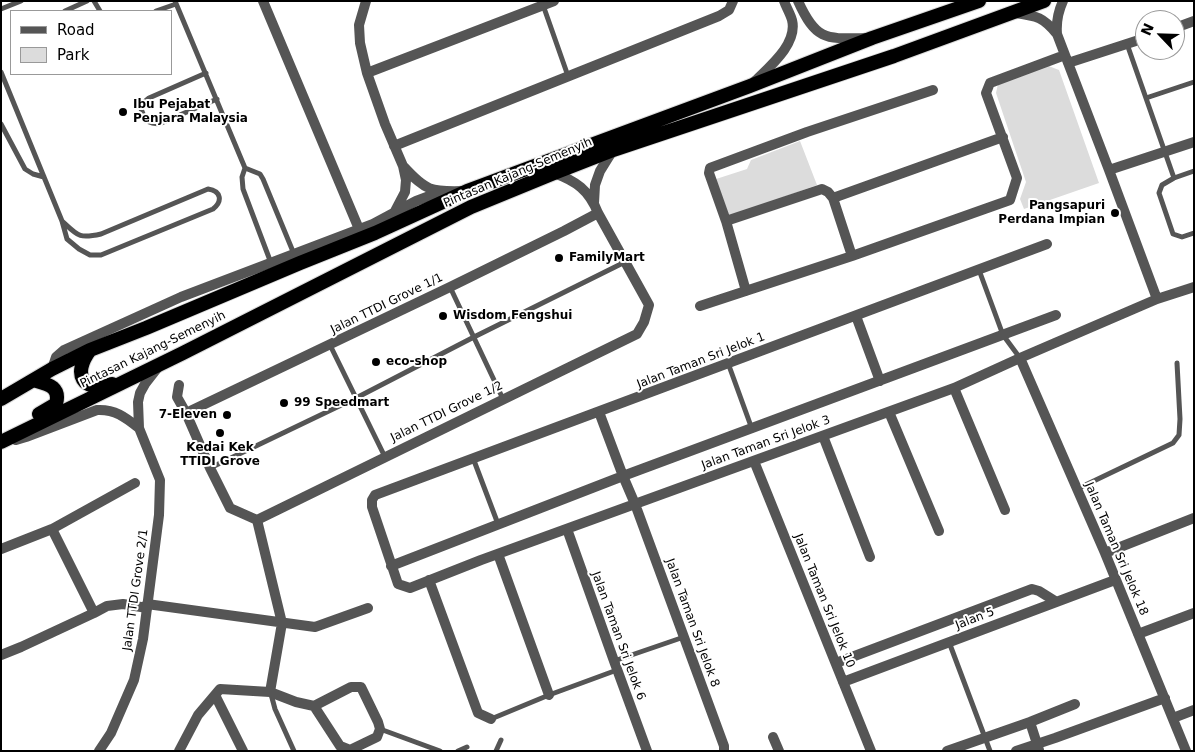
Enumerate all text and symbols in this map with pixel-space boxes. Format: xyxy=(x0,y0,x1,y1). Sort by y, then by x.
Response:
legend xyxy=(10,10,172,75)
north arrow xyxy=(1135,10,1185,60)
text: Road xyxy=(57,21,95,39)
text: N xyxy=(1138,21,1157,38)
text: Park xyxy=(57,46,89,64)
place label: Ibu Pejabat Penjara Malaysia xyxy=(133,98,248,126)
marker: Ibu Pejabat Penjara Malaysia xyxy=(117,106,129,118)
street label: Pintasan Kajang-Semenyih xyxy=(442,135,594,211)
place label: Pangsapuri Perdana Impian xyxy=(998,199,1105,227)
marker: Pangsapuri Perdana Impian xyxy=(1109,207,1121,219)
place label: FamilyMart xyxy=(569,251,645,265)
marker: FamilyMart xyxy=(553,252,565,264)
street label: Jalan TTDI Grove 1/1 xyxy=(329,271,445,337)
street label: Pintasan Kajang-Semenyih xyxy=(78,308,228,392)
place label: Wisdom Fengshui xyxy=(453,309,572,323)
marker: Wisdom Fengshui xyxy=(437,310,449,322)
street label: Jalan Taman Sri Jelok 1 xyxy=(635,330,767,392)
place label: eco-shop xyxy=(386,355,447,369)
marker: eco-shop xyxy=(370,356,382,368)
street label: Jalan TTDI Grove 1/2 xyxy=(389,379,505,445)
place label: 99 Speedmart xyxy=(294,396,389,410)
marker: 99 Speedmart xyxy=(278,397,290,409)
place label: 7-Eleven xyxy=(159,408,217,422)
marker: 7-Eleven xyxy=(221,409,233,421)
street label: Jalan Taman Sri Jelok 3 xyxy=(700,413,832,473)
marker: Kedai Kek TTIDI Grove xyxy=(214,427,226,439)
place label: Kedai Kek TTIDI Grove xyxy=(180,441,260,469)
street label: Jalan Taman Sri Jelok 18 xyxy=(1081,480,1151,618)
street label: Jalan TTDI Grove 2/1 xyxy=(120,528,152,652)
street label: Jalan Taman Sri Jelok 10 xyxy=(790,532,858,670)
street label: Jalan Taman Sri Jelok 8 xyxy=(662,557,722,689)
street label: Jalan Taman Sri Jelok 6 xyxy=(588,570,648,702)
street label: Jalan 5 xyxy=(953,605,997,633)

